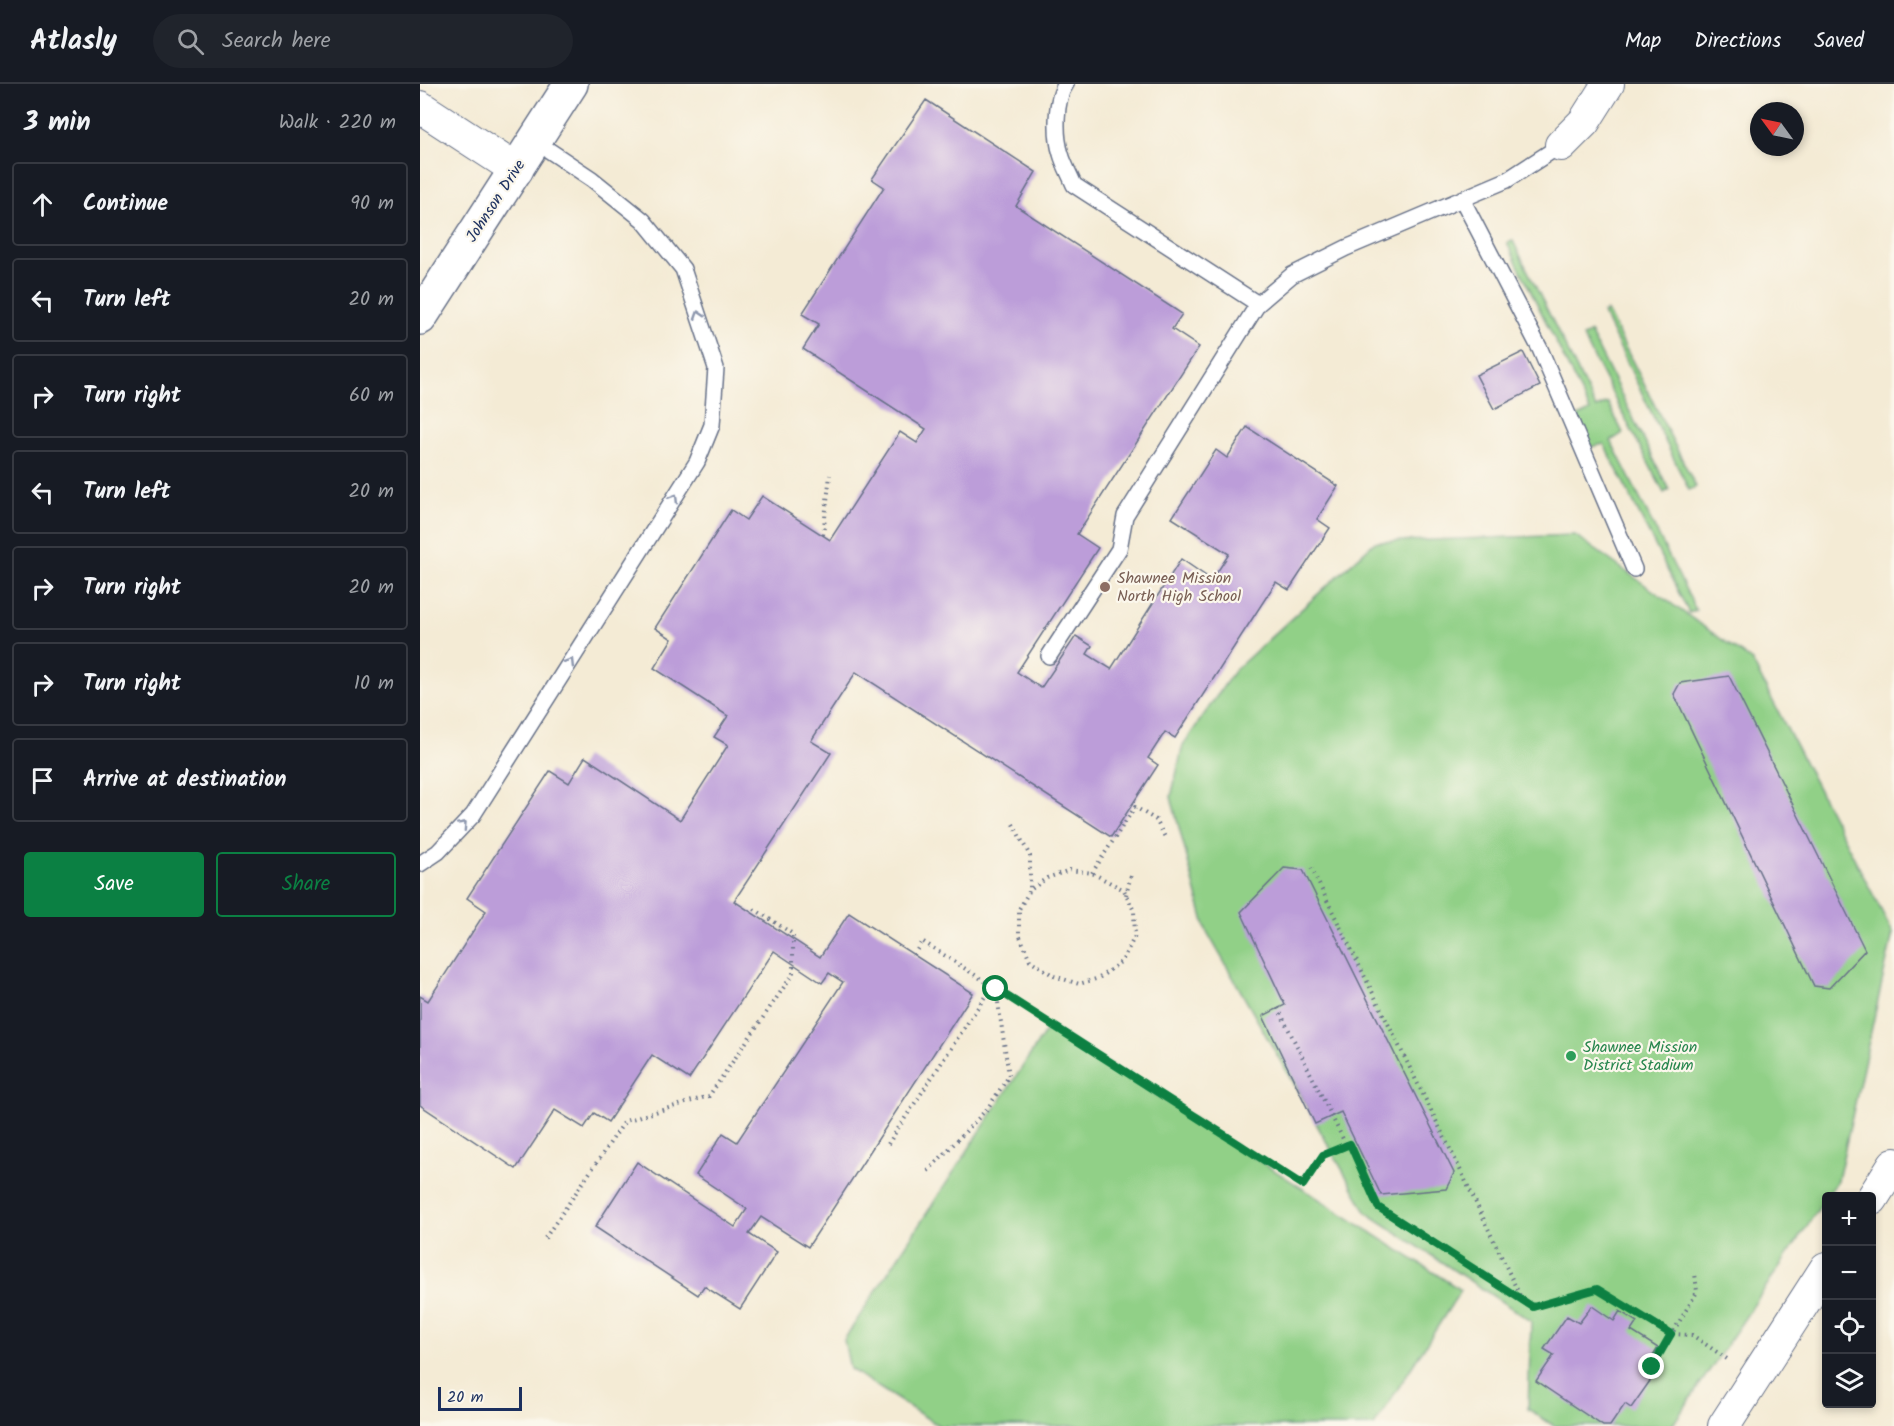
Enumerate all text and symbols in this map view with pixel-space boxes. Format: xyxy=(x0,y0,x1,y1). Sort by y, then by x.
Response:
search box xyxy=(153,14,573,68)
text: Atlasly xyxy=(30,19,117,64)
text: Search here xyxy=(222,24,331,59)
icon: search xyxy=(174,25,207,58)
text: Map xyxy=(1625,25,1661,58)
text: Directions xyxy=(1694,25,1781,58)
text: Saved xyxy=(1814,25,1864,58)
text: 3 min xyxy=(24,102,91,144)
north arrow xyxy=(1750,102,1804,156)
text: Walk · 220 m xyxy=(279,107,396,139)
street label: Johnson Drive xyxy=(460,155,532,247)
text: Continue xyxy=(83,187,168,222)
icon: ahead xyxy=(26,188,59,221)
text: 90 m xyxy=(350,188,394,220)
text: Turn left xyxy=(83,283,170,318)
icon: left xyxy=(26,284,59,317)
text: 20 m xyxy=(348,284,394,316)
one-way arrow xyxy=(693,310,706,321)
text: Turn right xyxy=(83,379,181,414)
icon: right xyxy=(26,380,59,413)
text: 60 m xyxy=(349,380,394,412)
text: Turn left xyxy=(83,475,170,510)
icon: left xyxy=(26,476,59,509)
text: 20 m xyxy=(348,476,394,508)
one-way arrow xyxy=(667,494,679,504)
place label: Shawnee Mission North High School xyxy=(1117,566,1241,609)
text: Turn right xyxy=(83,571,181,606)
icon: right xyxy=(26,572,59,605)
text: 20 m xyxy=(348,572,394,604)
marker: Shawnee Mission North High School xyxy=(1098,580,1112,594)
one-way arrow xyxy=(562,658,574,668)
text: Turn right xyxy=(83,667,181,702)
icon: right xyxy=(26,668,59,701)
text: 10 m xyxy=(354,668,394,700)
text: Arrive at destination xyxy=(83,763,286,798)
icon: arrive xyxy=(26,764,59,797)
one-way arrow xyxy=(456,822,467,832)
button: Save xyxy=(24,852,204,917)
button: Share xyxy=(216,852,396,917)
route start xyxy=(982,975,1008,1001)
place label: Shawnee Mission District Stadium xyxy=(1583,1035,1697,1078)
marker: Shawnee Mission District Stadium xyxy=(1564,1049,1578,1063)
map controls xyxy=(1822,1192,1876,1408)
button: + xyxy=(1822,1192,1876,1246)
button: − xyxy=(1822,1246,1876,1300)
button: locate xyxy=(1822,1300,1876,1354)
route end xyxy=(1638,1353,1664,1379)
button: layers xyxy=(1822,1354,1876,1408)
scale bar xyxy=(438,1384,522,1412)
text: 20 m xyxy=(447,1385,483,1410)

